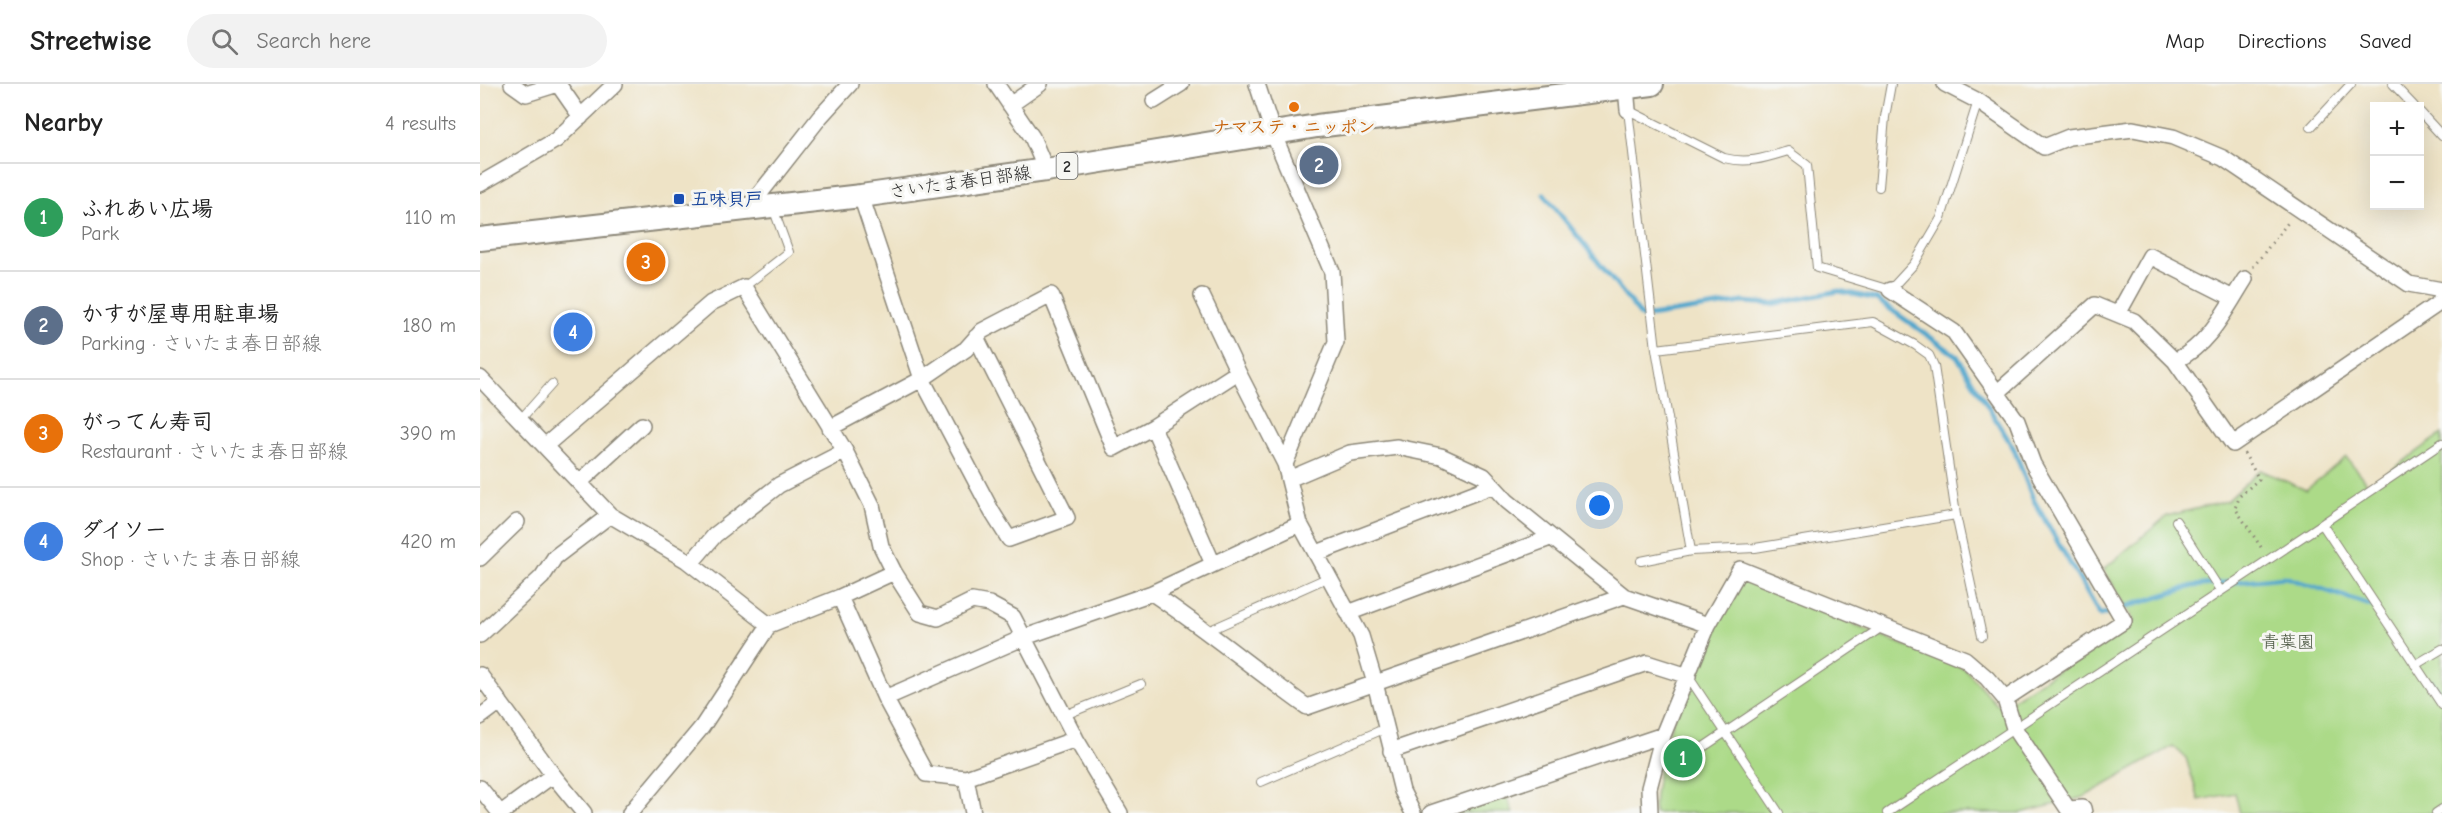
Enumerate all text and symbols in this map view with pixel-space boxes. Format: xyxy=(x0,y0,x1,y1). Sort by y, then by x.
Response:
search box xyxy=(187,14,607,68)
text: Streetwise xyxy=(30,25,151,57)
icon: search xyxy=(208,25,241,58)
text: Search here xyxy=(256,28,371,54)
text: Map xyxy=(2165,29,2205,53)
text: Directions xyxy=(2238,29,2327,53)
text: Saved xyxy=(2360,29,2412,53)
marker: ナマステ・ニッポン xyxy=(1287,100,1301,114)
map controls xyxy=(2370,102,2424,210)
button: + xyxy=(2370,102,2424,156)
text: Nearby xyxy=(24,108,103,138)
text: 4 results xyxy=(385,112,456,135)
place label: ナマステ・ニッポン xyxy=(1212,117,1376,138)
pin: 2 xyxy=(1300,142,1338,188)
road number: 2 xyxy=(1056,153,1078,179)
button: − xyxy=(2370,156,2424,210)
street label: さいたま春日部線 xyxy=(888,162,1032,203)
place label: 五味貝戸 xyxy=(691,189,763,210)
marker: 五味貝戸 xyxy=(672,192,686,206)
text: ふれあい広場 xyxy=(81,196,213,222)
text: 1 xyxy=(40,206,47,229)
text: 110 m xyxy=(405,206,456,229)
text: Park xyxy=(81,222,119,245)
pin: 3 xyxy=(626,240,666,285)
text: かすが屋専用駐車場 xyxy=(81,301,279,327)
pin: 4 xyxy=(554,310,592,354)
text: 2 xyxy=(39,314,48,337)
text: 180 m xyxy=(402,314,456,337)
text: Parking · さいたま春日部線 xyxy=(81,332,322,355)
text: がってん寿司 xyxy=(81,409,213,435)
text: 3 xyxy=(39,422,48,445)
text: 390 m xyxy=(400,422,456,445)
text: Restaurant · さいたま春日部線 xyxy=(81,440,347,463)
your location xyxy=(1585,491,1614,520)
text: ダイソー xyxy=(81,517,167,543)
text: 4 xyxy=(39,530,48,553)
text: 420 m xyxy=(400,530,456,553)
text: Shop · さいたま春日部線 xyxy=(81,548,300,571)
park label: 青葉園 xyxy=(2261,632,2315,653)
pin: 1 xyxy=(1664,736,1702,780)

